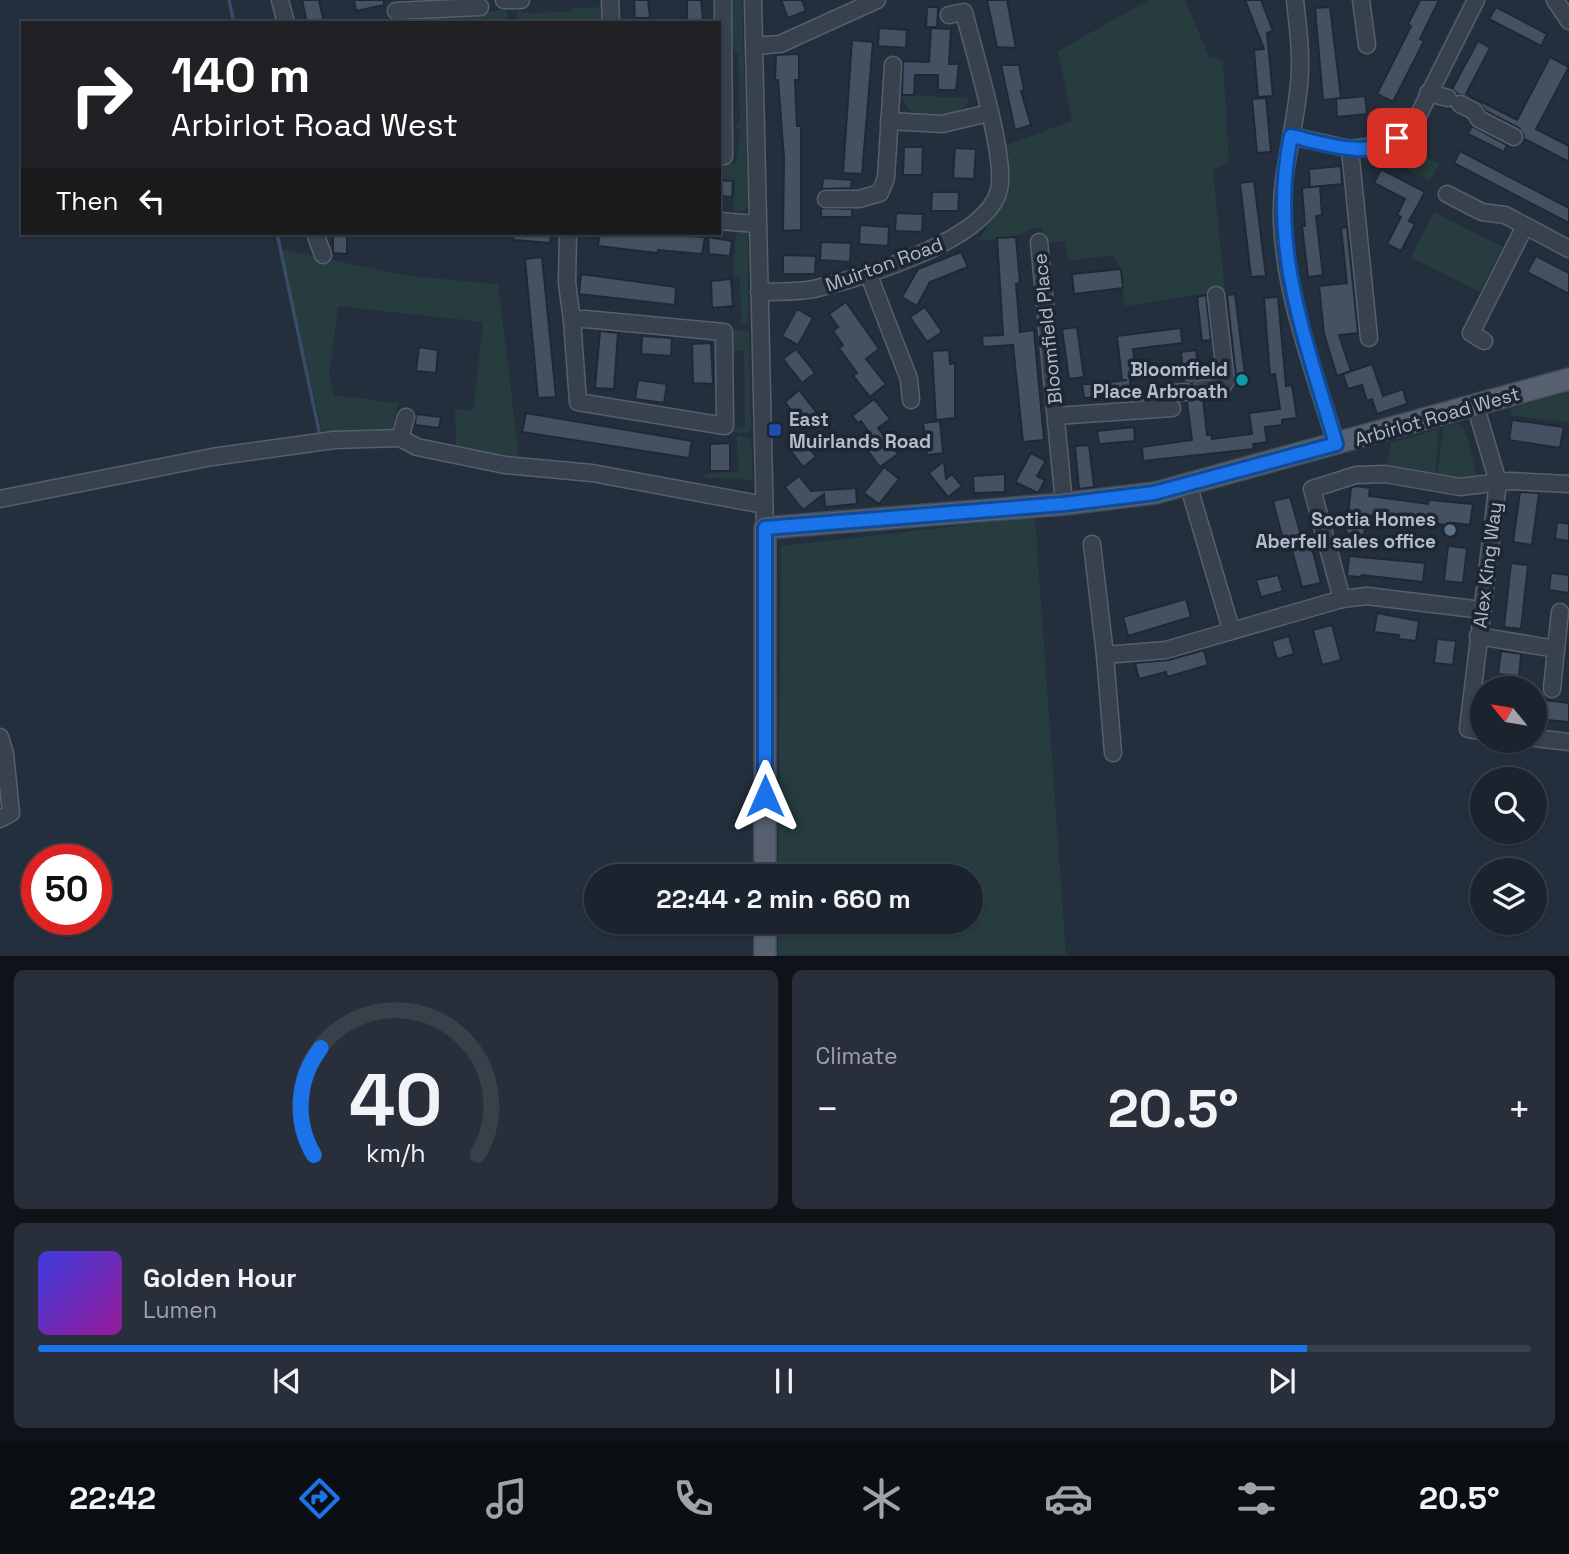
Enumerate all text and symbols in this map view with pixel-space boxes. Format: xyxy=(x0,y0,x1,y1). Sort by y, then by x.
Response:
text: 140 m xyxy=(171,44,310,106)
icon: right xyxy=(56,49,147,140)
text: Arbirlot Road West xyxy=(171,105,458,145)
pin xyxy=(1367,108,1427,168)
icon: arrive xyxy=(1378,119,1416,157)
icon: left xyxy=(133,182,171,220)
text: Then xyxy=(56,184,119,218)
street label: Muirton Road xyxy=(822,232,946,297)
street label: Bloomfield Place xyxy=(1027,252,1068,406)
place label: Bloomfield Place Arbroath xyxy=(1093,357,1228,404)
marker: Bloomfield Place Arbroath xyxy=(1234,372,1250,388)
street label: Arbirlot Road West xyxy=(1352,381,1522,452)
place label: East Muirlands Road xyxy=(789,407,931,454)
marker: East Muirlands Road xyxy=(767,422,783,438)
street label: Alex King Way xyxy=(1467,501,1508,630)
place label: Scotia Homes Aberfell sales office xyxy=(1255,507,1436,554)
marker: Scotia Homes Aberfell sales office xyxy=(1442,522,1458,538)
north arrow xyxy=(1470,676,1547,752)
map controls xyxy=(1470,676,1547,935)
position arrow xyxy=(728,759,802,833)
button: search xyxy=(1470,767,1547,844)
speed limit sign: 50 xyxy=(21,844,112,935)
button: layers xyxy=(1470,858,1547,935)
text: 22:44 · 2 min · 660 m xyxy=(656,882,911,916)
text: Climate xyxy=(816,1041,898,1071)
text: 40 xyxy=(349,1054,442,1147)
text: 20.5° xyxy=(1108,1076,1239,1142)
text: − xyxy=(816,1085,839,1133)
text: + xyxy=(1507,1085,1531,1133)
text: km/h xyxy=(366,1137,426,1169)
text: Golden Hour xyxy=(143,1261,297,1295)
text: Lumen xyxy=(143,1295,217,1325)
icon: previous xyxy=(268,1362,306,1400)
icon: pause xyxy=(765,1362,803,1400)
icon: next xyxy=(1263,1362,1301,1400)
icon: directions xyxy=(295,1474,344,1523)
icon: music xyxy=(482,1474,531,1523)
icon: phone xyxy=(669,1474,718,1523)
icon: climate xyxy=(857,1474,906,1523)
icon: car xyxy=(1044,1474,1093,1523)
icon: filters xyxy=(1232,1474,1281,1523)
text: 22:42 xyxy=(69,1478,156,1518)
text: 20.5° xyxy=(1419,1478,1500,1518)

